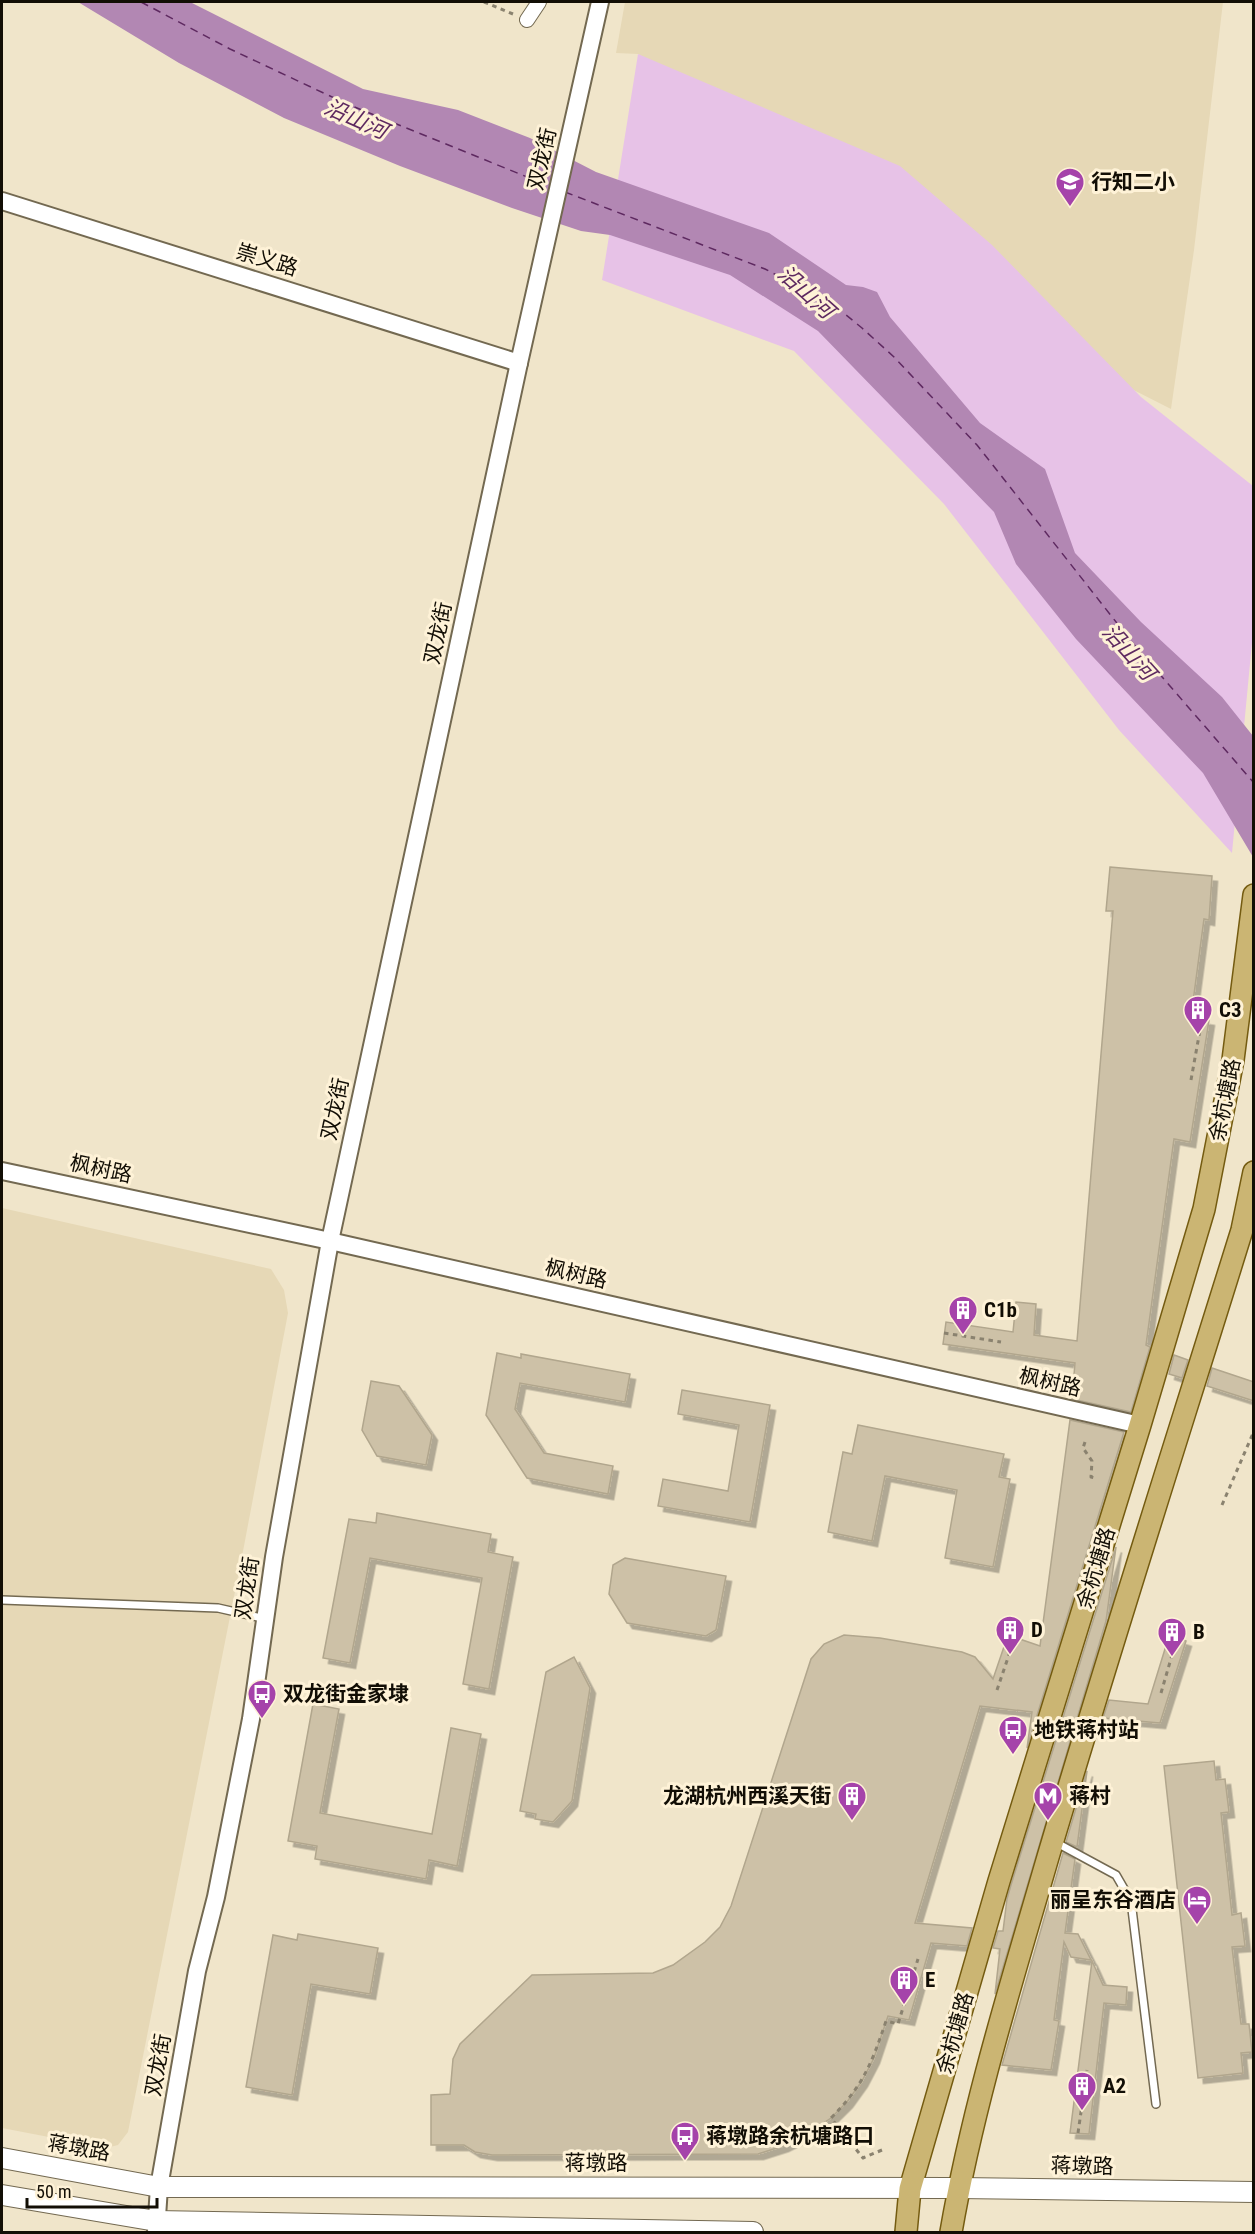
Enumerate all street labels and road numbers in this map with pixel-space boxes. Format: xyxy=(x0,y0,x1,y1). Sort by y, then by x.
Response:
street label: 双龙街 xyxy=(523,126,561,192)
street label: 崇义路 xyxy=(233,239,301,281)
street label: 双龙街 xyxy=(420,600,456,666)
street label: 余杭塘路 xyxy=(1205,1056,1245,1144)
street label: 双龙街 xyxy=(317,1076,353,1142)
street label: 枫树路 xyxy=(68,1151,134,1187)
street label: 枫树路 xyxy=(543,1255,609,1293)
street label: 枫树路 xyxy=(1017,1363,1083,1401)
street label: 余杭塘路 xyxy=(1072,1524,1120,1612)
street label: 双龙街 xyxy=(231,1555,263,1621)
street label: 余杭塘路 xyxy=(932,1989,978,2077)
street label: 双龙街 xyxy=(141,2032,175,2098)
street label: 蒋墩路 xyxy=(46,2131,112,2165)
street label: 蒋墩路 xyxy=(565,2151,628,2175)
street label: 蒋墩路 xyxy=(1050,2153,1114,2179)

